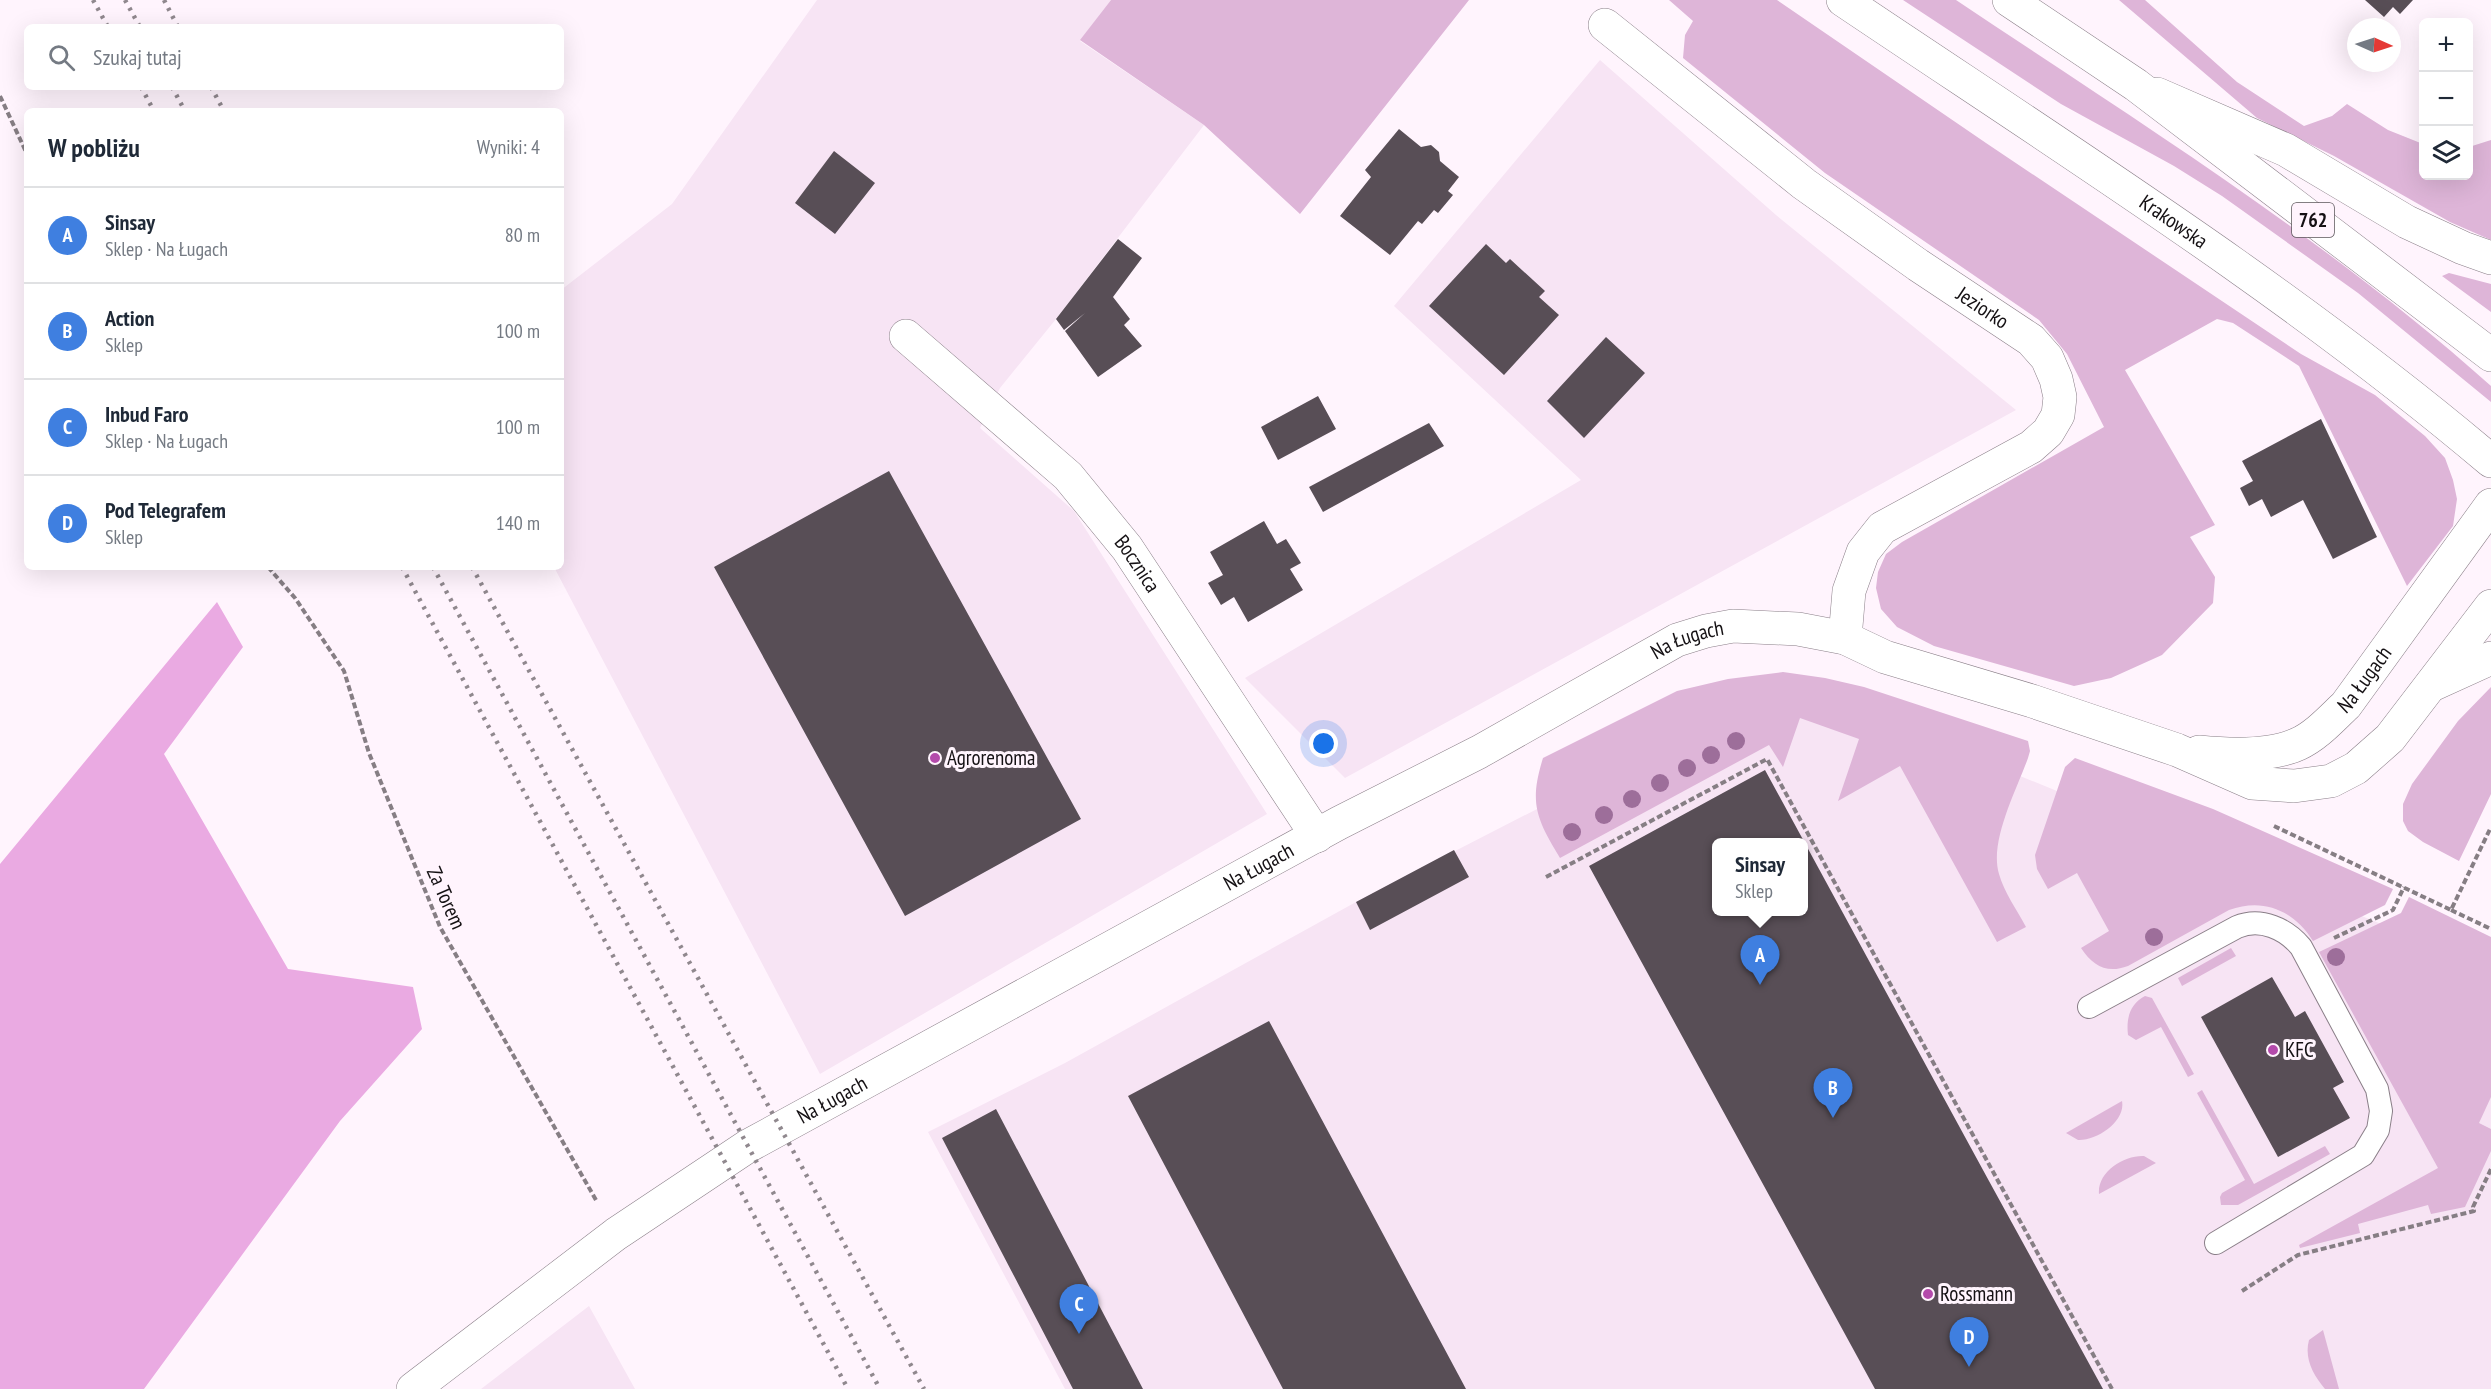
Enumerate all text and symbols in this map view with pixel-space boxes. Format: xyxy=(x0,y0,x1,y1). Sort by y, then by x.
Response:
north arrow xyxy=(2347,18,2401,72)
map controls xyxy=(2419,18,2473,180)
button: + xyxy=(2419,18,2473,72)
search box xyxy=(24,24,564,90)
icon: search xyxy=(45,41,78,74)
text: Szukaj tutaj xyxy=(93,43,182,71)
button: − xyxy=(2419,72,2473,126)
button: layers xyxy=(2419,126,2473,180)
text: W pobliżu xyxy=(48,131,140,164)
text: Wyniki: 4 xyxy=(477,134,540,160)
street label: Krakowska xyxy=(2134,188,2213,254)
road number: 762 xyxy=(2292,203,2334,237)
text: Sinsay xyxy=(105,208,155,236)
text: A xyxy=(62,222,73,248)
text: 80 m xyxy=(505,222,540,248)
text: Sklep · Na Ługach xyxy=(105,236,228,262)
street label: Jeziorko xyxy=(1951,280,2014,335)
text: Action xyxy=(105,304,154,332)
text: B xyxy=(63,318,72,344)
text: 100 m xyxy=(496,318,540,344)
text: Sklep xyxy=(105,332,143,358)
text: Inbud Faro xyxy=(105,400,189,428)
text: C xyxy=(63,414,72,440)
text: 100 m xyxy=(496,414,540,440)
text: Sklep · Na Ługach xyxy=(105,428,228,454)
text: Pod Telegrafem xyxy=(105,496,226,524)
text: D xyxy=(62,510,73,536)
text: 140 m xyxy=(496,510,540,536)
text: Sklep xyxy=(105,524,143,550)
street label: Bocznica xyxy=(1109,529,1167,597)
street label: Na Ługach xyxy=(1646,614,1726,665)
street label: Na Ługach xyxy=(2332,641,2397,719)
your location xyxy=(1309,729,1338,758)
place label: Agrorenoma xyxy=(947,744,1035,771)
marker: Agrorenoma xyxy=(928,751,942,765)
street label: Na Ługach xyxy=(1219,836,1298,897)
popup xyxy=(1712,838,1808,916)
text: Sinsay xyxy=(1735,850,1785,878)
street label: Za Torem xyxy=(421,862,472,933)
text: Sklep xyxy=(1735,878,1773,904)
pin: A xyxy=(1740,936,1780,985)
place label: KFC xyxy=(2285,1036,2314,1063)
marker: KFC xyxy=(2266,1043,2280,1057)
pin: B xyxy=(1814,1068,1852,1118)
street label: Na Ługach xyxy=(792,1069,872,1130)
place label: Rossmann xyxy=(1940,1280,2013,1307)
pin: C xyxy=(1060,1284,1098,1334)
marker: Rossmann xyxy=(1921,1287,1935,1301)
pin: D xyxy=(1950,1318,1988,1367)

